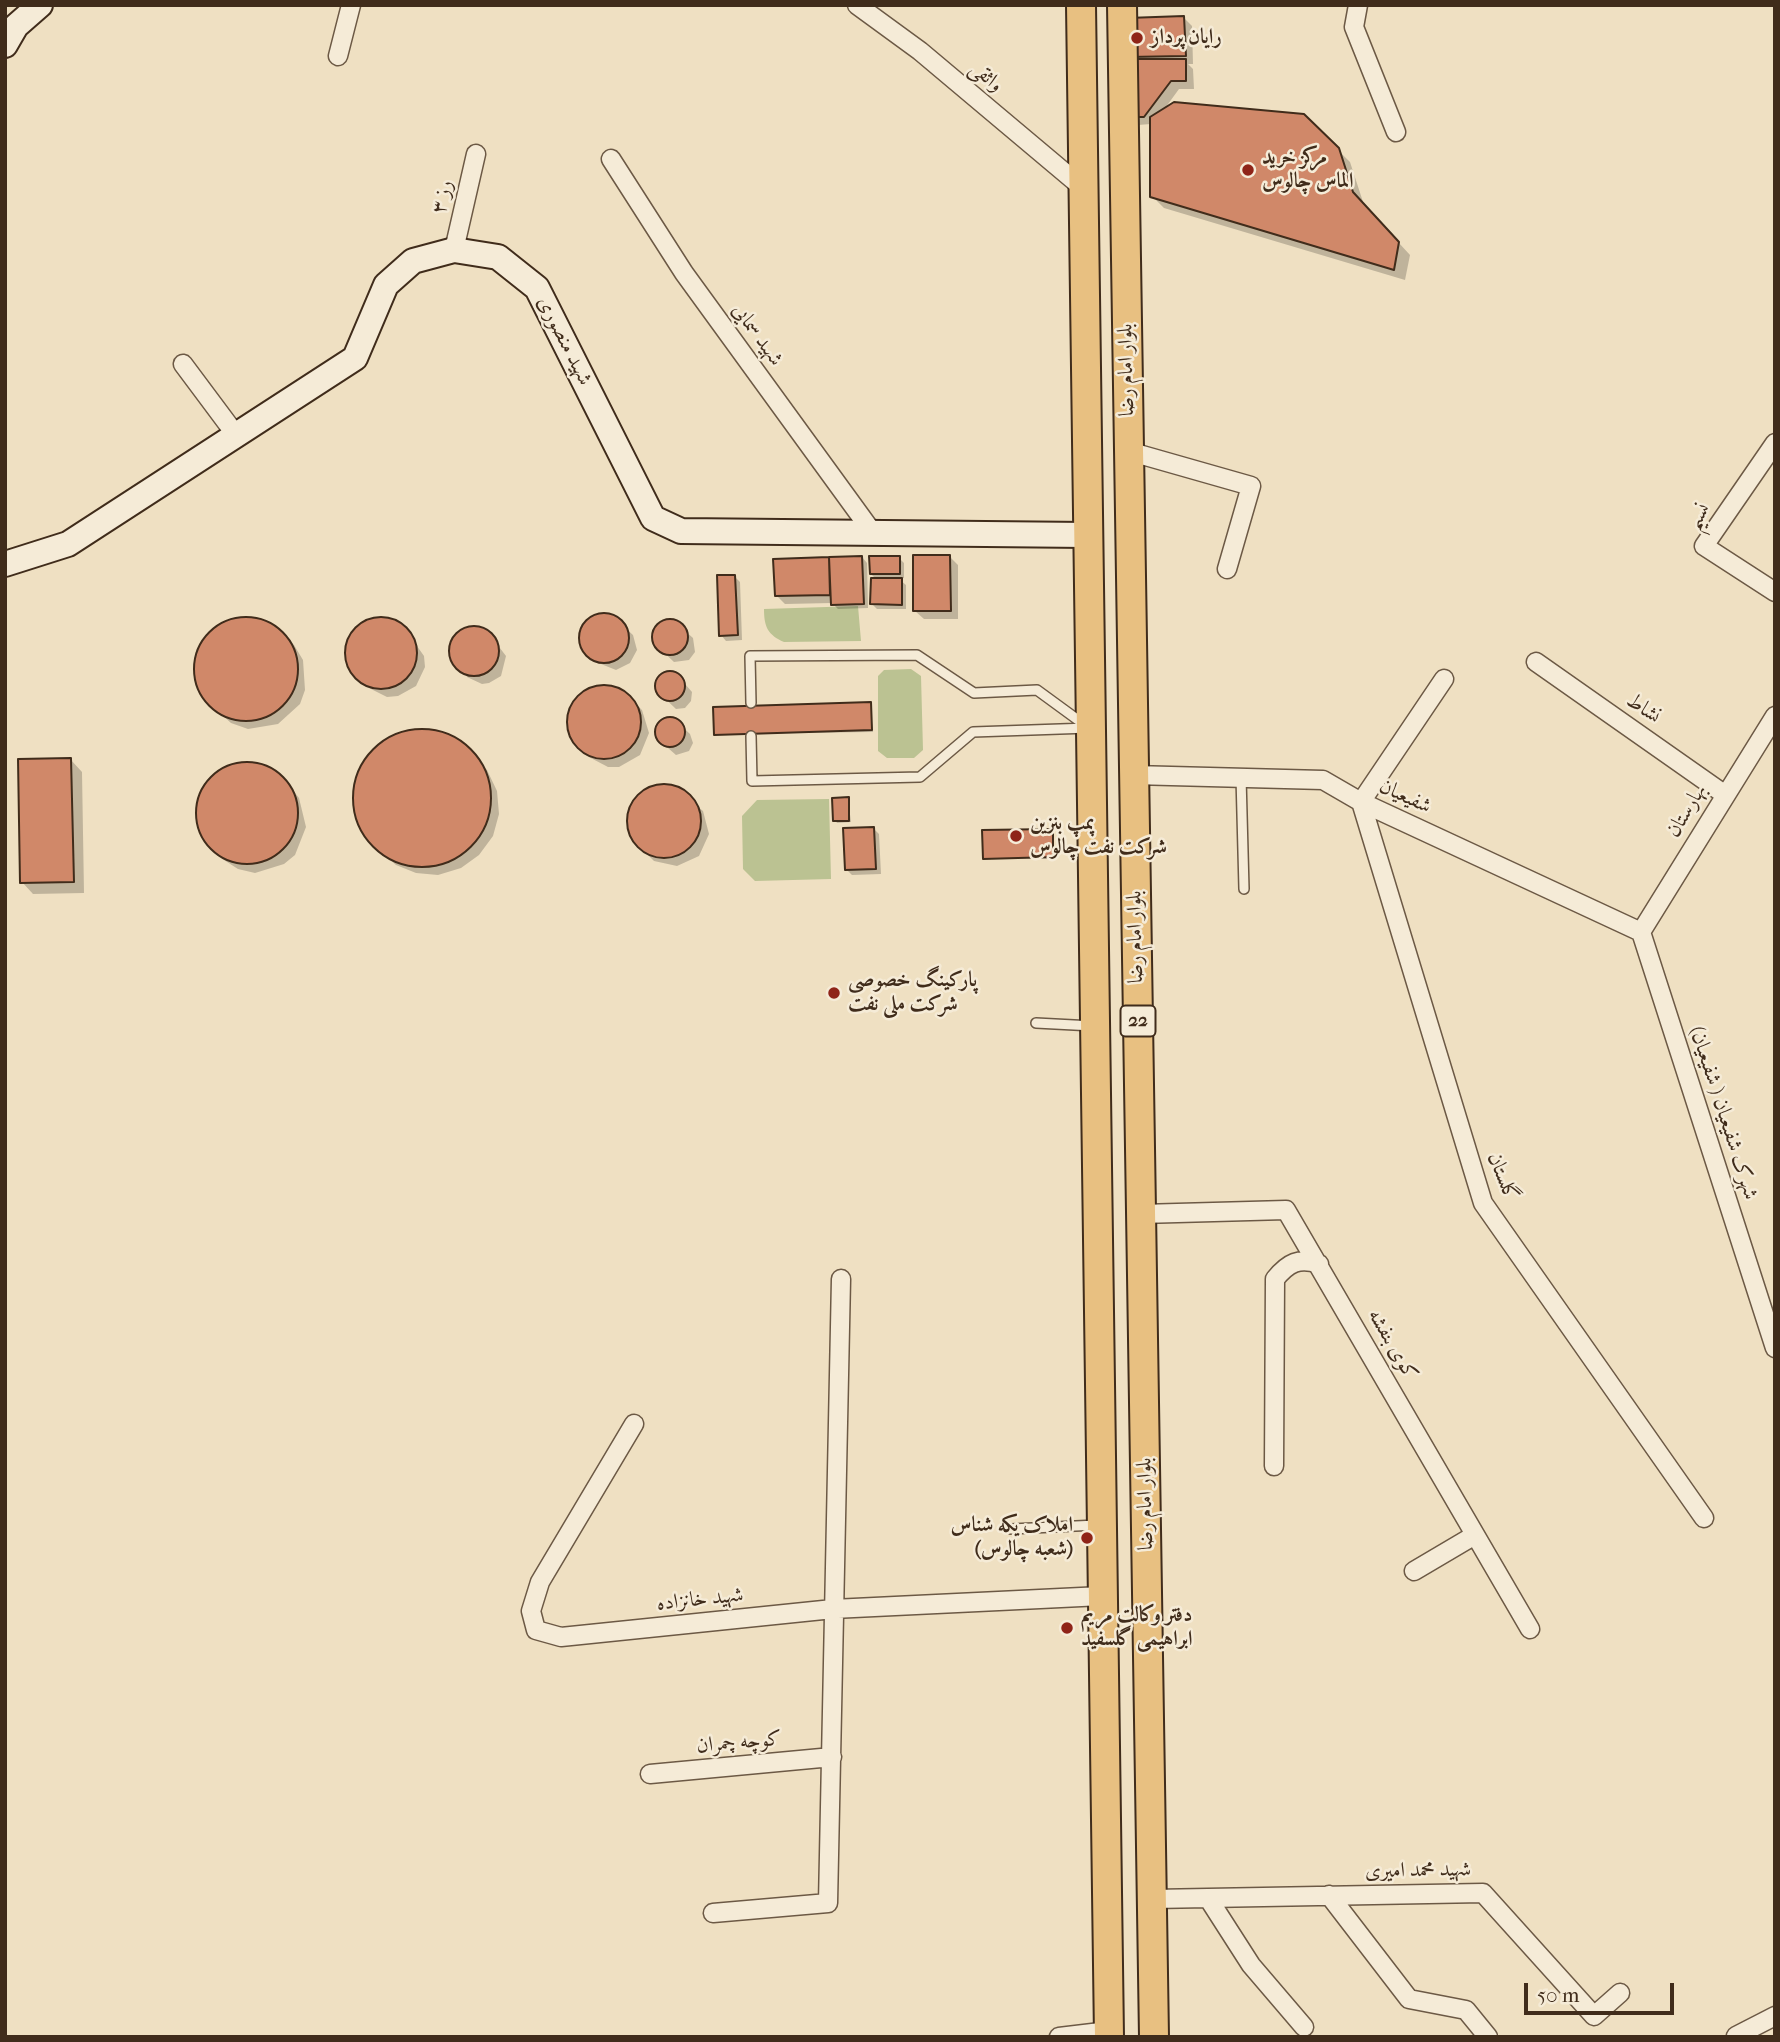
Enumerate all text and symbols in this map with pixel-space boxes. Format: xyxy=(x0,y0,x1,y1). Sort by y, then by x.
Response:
place label: رایان پرداز xyxy=(1151,25,1222,51)
marker: رایان پرداز xyxy=(1129,30,1145,46)
street label: واثقی xyxy=(964,56,1008,98)
place label: مرکز خرید الماس چالوس xyxy=(1262,145,1353,195)
marker: مرکز خرید الماس چالوس xyxy=(1240,162,1256,178)
street label: رز ۳ xyxy=(427,178,459,216)
street label: شهید منصوری xyxy=(531,292,597,390)
street label: شهید سمایی xyxy=(726,299,788,371)
street label: بلوار امام رضا xyxy=(1114,323,1140,417)
street label: نسیم xyxy=(1682,499,1716,535)
street label: نشاط xyxy=(1621,688,1665,730)
street label: شفیعیان xyxy=(1375,774,1435,820)
street label: بهارستان xyxy=(1661,780,1713,842)
place label: پمپ بنزین شرکت نفت چالوس xyxy=(1030,811,1167,861)
marker: پمپ بنزین شرکت نفت چالوس xyxy=(1008,828,1024,844)
street label: بلوار امام رضا xyxy=(1123,890,1149,984)
place label: پارکینگ خصوصی شرکت ملی نفت xyxy=(848,968,977,1018)
marker: پارکینگ خصوصی شرکت ملی نفت xyxy=(826,985,842,1001)
road number: 22 xyxy=(1120,1006,1156,1036)
street label: شهرک شفیعیان ( شفیعیان) xyxy=(1683,1023,1763,1203)
street label: گلستان xyxy=(1481,1149,1523,1205)
street label: کوی بنفشه xyxy=(1362,1305,1422,1385)
street label: بلوار امام رضا xyxy=(1133,1457,1159,1551)
place label: املاک یکه شناس (شعبه چالوس) xyxy=(951,1513,1073,1563)
marker: املاک یکه شناس (شعبه چالوس) xyxy=(1079,1530,1095,1546)
street label: شهید خانزاده xyxy=(655,1583,745,1617)
place label: دفتر وکالت مریم ابراهیمی گلسفید xyxy=(1081,1603,1193,1653)
marker: دفتر وکالت مریم ابراهیمی گلسفید xyxy=(1059,1620,1075,1636)
street label: کوچه چمران xyxy=(695,1727,783,1759)
street label: شهید محمد امیری xyxy=(1365,1857,1471,1885)
scale bar xyxy=(1528,1968,1678,2012)
text: 50 m xyxy=(1537,1983,1580,2007)

